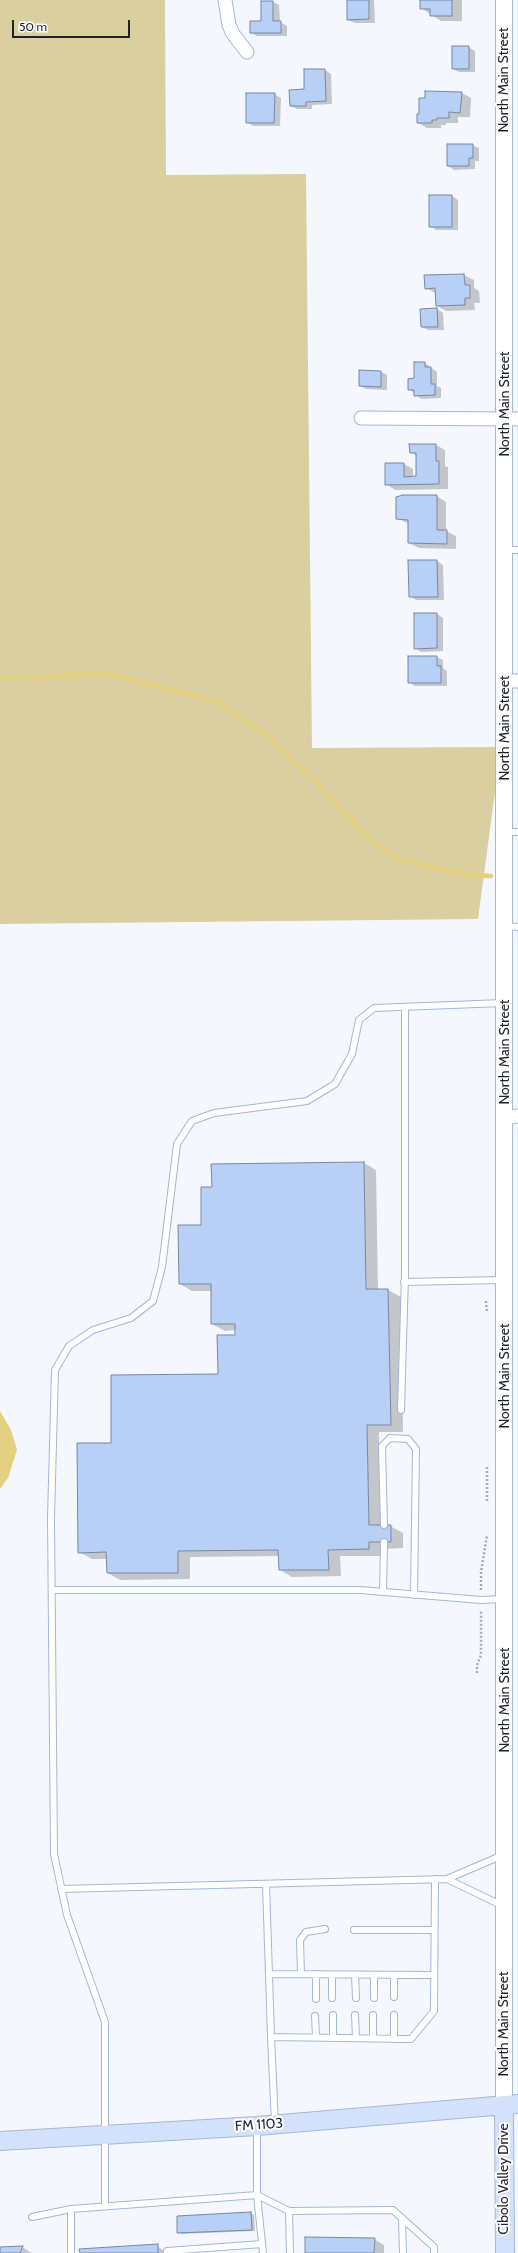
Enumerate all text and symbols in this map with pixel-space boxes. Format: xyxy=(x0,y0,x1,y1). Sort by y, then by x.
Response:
scale bar xyxy=(14,12,132,38)
text: 50 m xyxy=(19,19,47,34)
street label: North Main Street xyxy=(496,27,512,133)
street label: North Main Street xyxy=(497,351,513,457)
street label: North Main Street xyxy=(497,675,513,781)
street label: North Main Street xyxy=(497,999,513,1105)
street label: North Main Street xyxy=(497,1323,513,1429)
street label: North Main Street xyxy=(497,1647,513,1753)
street label: North Main Street xyxy=(496,1971,512,2077)
street label: FM 1103 xyxy=(234,2115,284,2135)
street label: Cibolo Valley Drive xyxy=(496,2123,512,2235)

